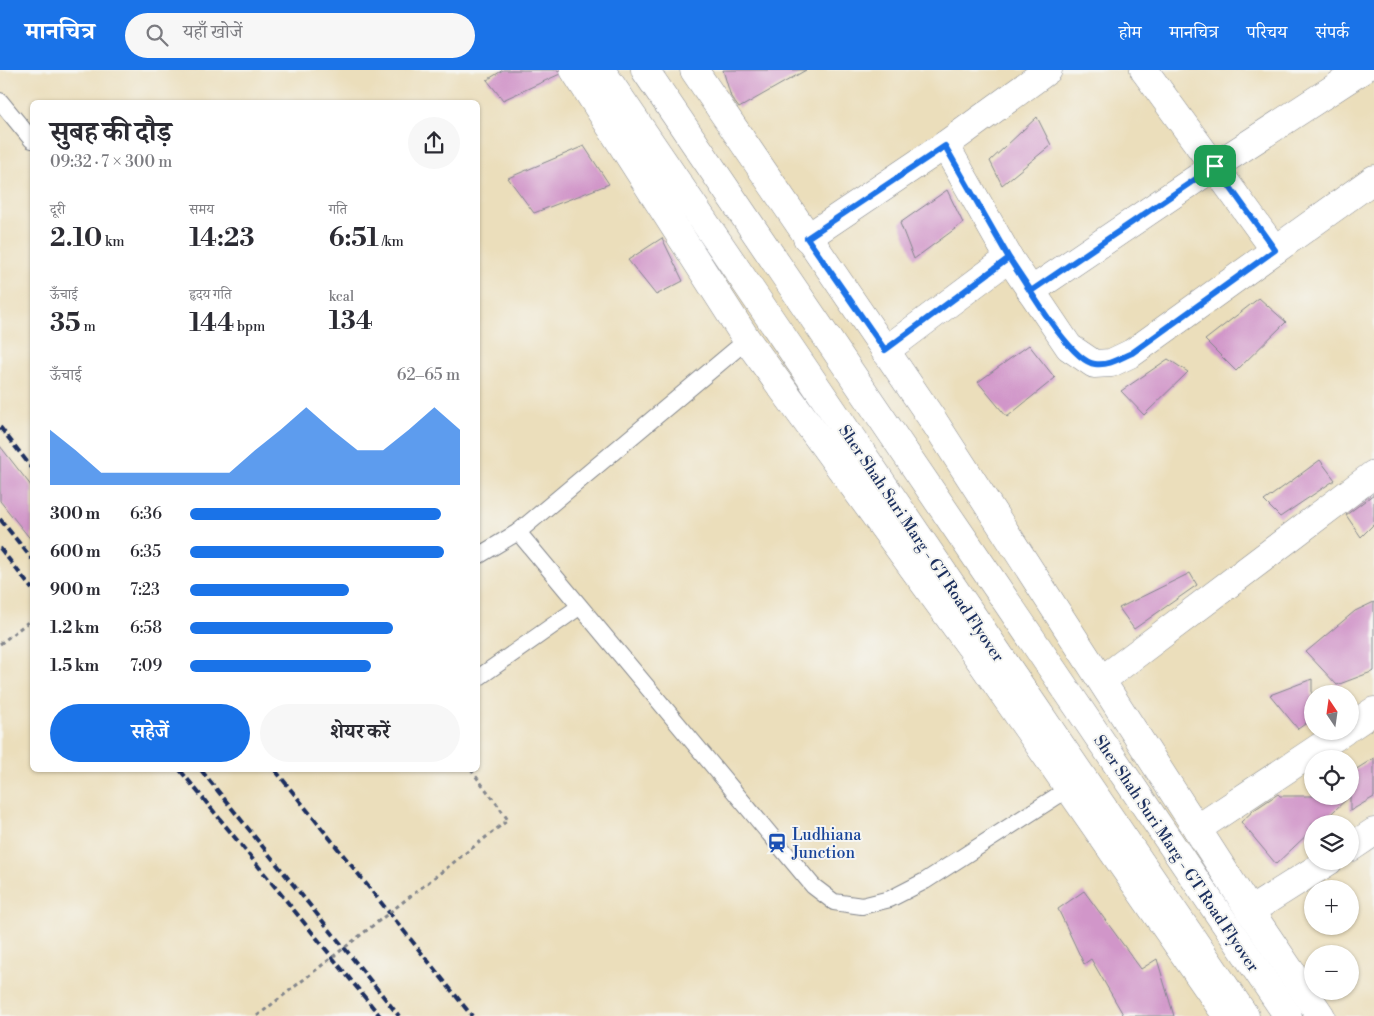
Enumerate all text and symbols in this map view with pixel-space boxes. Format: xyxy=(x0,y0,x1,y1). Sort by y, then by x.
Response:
search box xyxy=(125,13,475,58)
text: मानचित्र xyxy=(25,17,95,47)
text: यहाँ खोजें xyxy=(183,20,242,44)
icon: search xyxy=(143,21,171,49)
text: होम xyxy=(1119,21,1142,44)
text: मानचित्र xyxy=(1170,21,1218,44)
text: परिचय xyxy=(1246,21,1287,44)
text: संपर्क xyxy=(1315,21,1349,44)
text: सुबह की दौड़ xyxy=(50,115,171,150)
button: share xyxy=(408,117,460,169)
pin xyxy=(1194,145,1236,187)
text: 09:32 · 7 × 300 m xyxy=(50,152,172,172)
icon: arrive xyxy=(1201,152,1229,180)
text: दूरी xyxy=(50,201,65,219)
text: समय xyxy=(189,201,214,219)
text: गति xyxy=(329,201,347,219)
text: 2.10 xyxy=(50,223,102,254)
text: 14:23 xyxy=(189,223,255,254)
text: 6:51 xyxy=(329,223,379,254)
text: km xyxy=(102,233,125,251)
text: /km xyxy=(379,233,404,251)
text: ऊँचाई xyxy=(50,286,78,304)
text: हृदय गति xyxy=(189,286,231,304)
text: kcal xyxy=(329,288,354,306)
text: 134 xyxy=(329,306,373,337)
text: 35 xyxy=(50,308,81,339)
text: 144 xyxy=(189,308,234,339)
text: m xyxy=(81,318,96,336)
text: bpm xyxy=(234,318,265,336)
text: ऊँचाई xyxy=(50,365,82,385)
text: 62–65 m xyxy=(397,365,460,385)
street label: Sher Shah Suri Marg - GT Road Flyover xyxy=(834,421,1008,666)
text: 300 m xyxy=(50,504,100,524)
text: 6:36 xyxy=(130,504,162,524)
text: 600 m xyxy=(50,542,100,562)
text: 6:35 xyxy=(130,542,161,562)
text: 900 m xyxy=(50,580,100,600)
text: 7:23 xyxy=(130,580,160,600)
text: 1.2 km xyxy=(50,618,99,638)
text: 6:58 xyxy=(130,618,162,638)
text: 1.5 km xyxy=(50,656,99,676)
text: 7:09 xyxy=(130,656,162,676)
north arrow xyxy=(1304,685,1359,740)
map controls xyxy=(1304,685,1359,1000)
button: सहेजें xyxy=(50,704,250,762)
button: शेयर करें xyxy=(260,704,460,762)
street label: Sher Shah Suri Marg - GT Road Flyover xyxy=(1089,731,1263,976)
button: locate xyxy=(1304,750,1359,805)
button: layers xyxy=(1304,815,1359,870)
place label: Ludhiana Junction xyxy=(791,825,862,863)
station icon: Ludhiana Junction xyxy=(766,832,788,854)
button: + xyxy=(1304,880,1359,935)
button: − xyxy=(1304,945,1359,1000)

